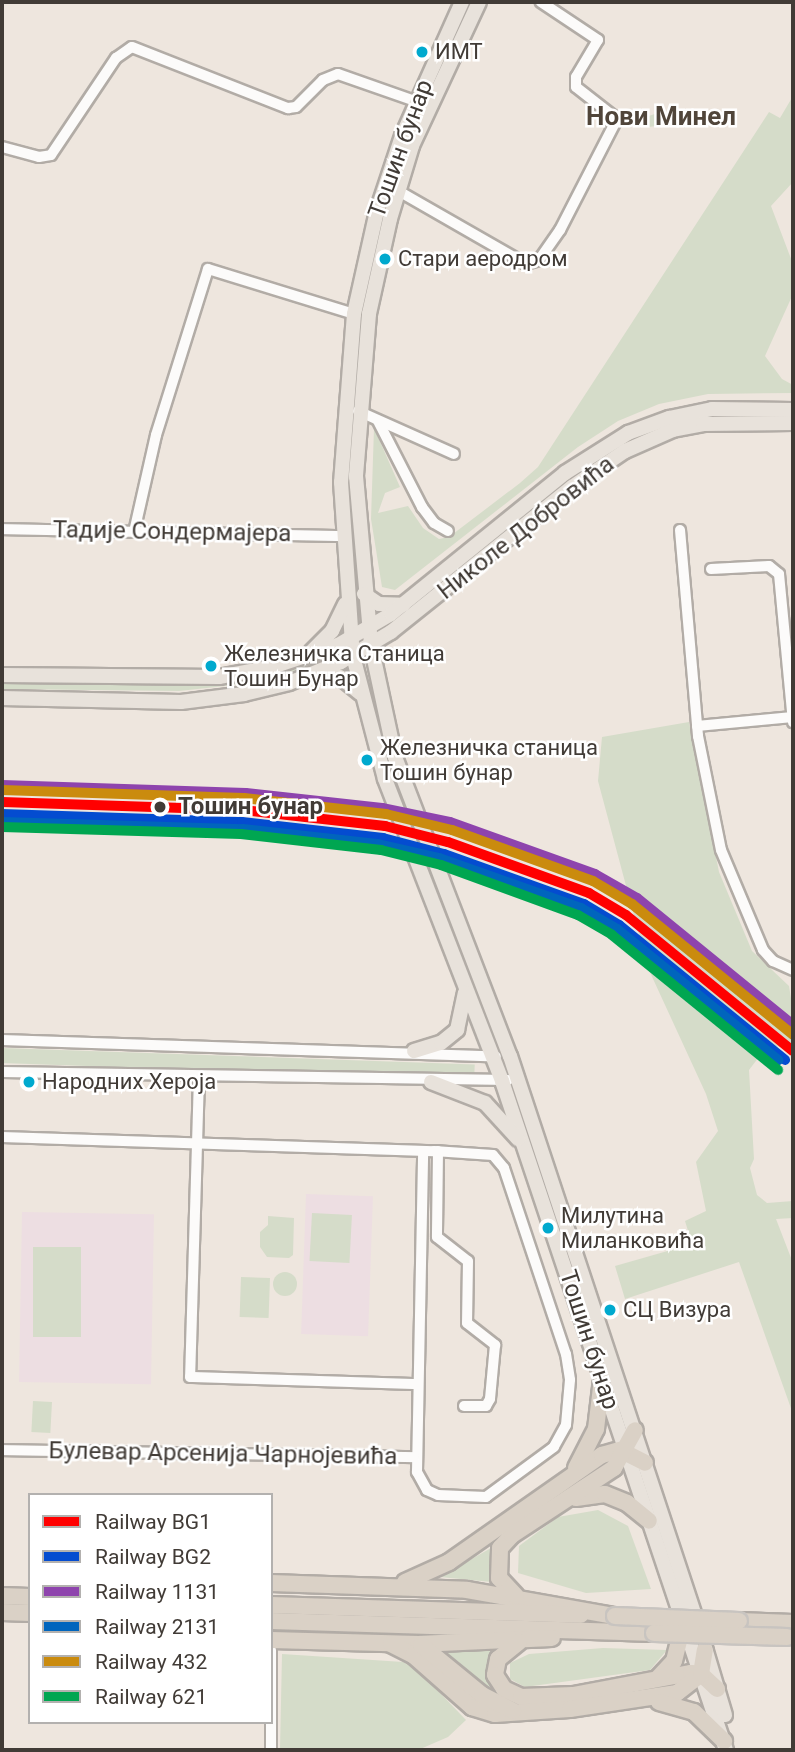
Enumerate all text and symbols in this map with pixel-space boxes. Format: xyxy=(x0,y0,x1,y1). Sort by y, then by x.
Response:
place label: ИМТ xyxy=(435,39,483,65)
marker: ИМТ xyxy=(415,45,429,59)
street label: Тошин бунар xyxy=(363,76,439,222)
district label: Нови Минел xyxy=(586,101,736,133)
place label: Стари аеродром xyxy=(398,246,567,272)
marker: Стари аеродром xyxy=(378,252,392,266)
street label: Николе Добровића xyxy=(432,450,620,606)
street label: Тадије Сондермајера xyxy=(53,516,291,548)
place label: Железничка Станица Тошин Бунар xyxy=(224,640,445,692)
marker: Железничка Станица Тошин Бунар xyxy=(204,659,218,673)
place label: Железничка станица Тошин бунар xyxy=(380,734,598,786)
marker: Железничка станица Тошин бунар xyxy=(360,753,374,767)
place label: Тошин бунар xyxy=(178,793,323,821)
marker: Тошин бунар xyxy=(149,796,171,818)
place label: Народних Хероја xyxy=(42,1069,216,1095)
marker: Народних Хероја xyxy=(22,1075,36,1089)
place label: Милутина Миланковића xyxy=(561,1202,704,1254)
marker: Милутина Миланковића xyxy=(541,1221,555,1235)
street label: Тошин бунар xyxy=(553,1267,625,1413)
place label: СЦ Визура xyxy=(623,1297,731,1323)
marker: СЦ Визура xyxy=(603,1303,617,1317)
street label: Булевар Арсенија Чарнојевића xyxy=(48,1437,398,1471)
legend xyxy=(28,1493,273,1724)
text: Railway BG1 xyxy=(95,1510,211,1534)
text: Railway BG2 xyxy=(95,1545,211,1569)
text: Railway 1131 xyxy=(95,1580,219,1604)
text: Railway 2131 xyxy=(95,1615,219,1639)
text: Railway 432 xyxy=(95,1650,207,1674)
text: Railway 621 xyxy=(95,1685,207,1709)

